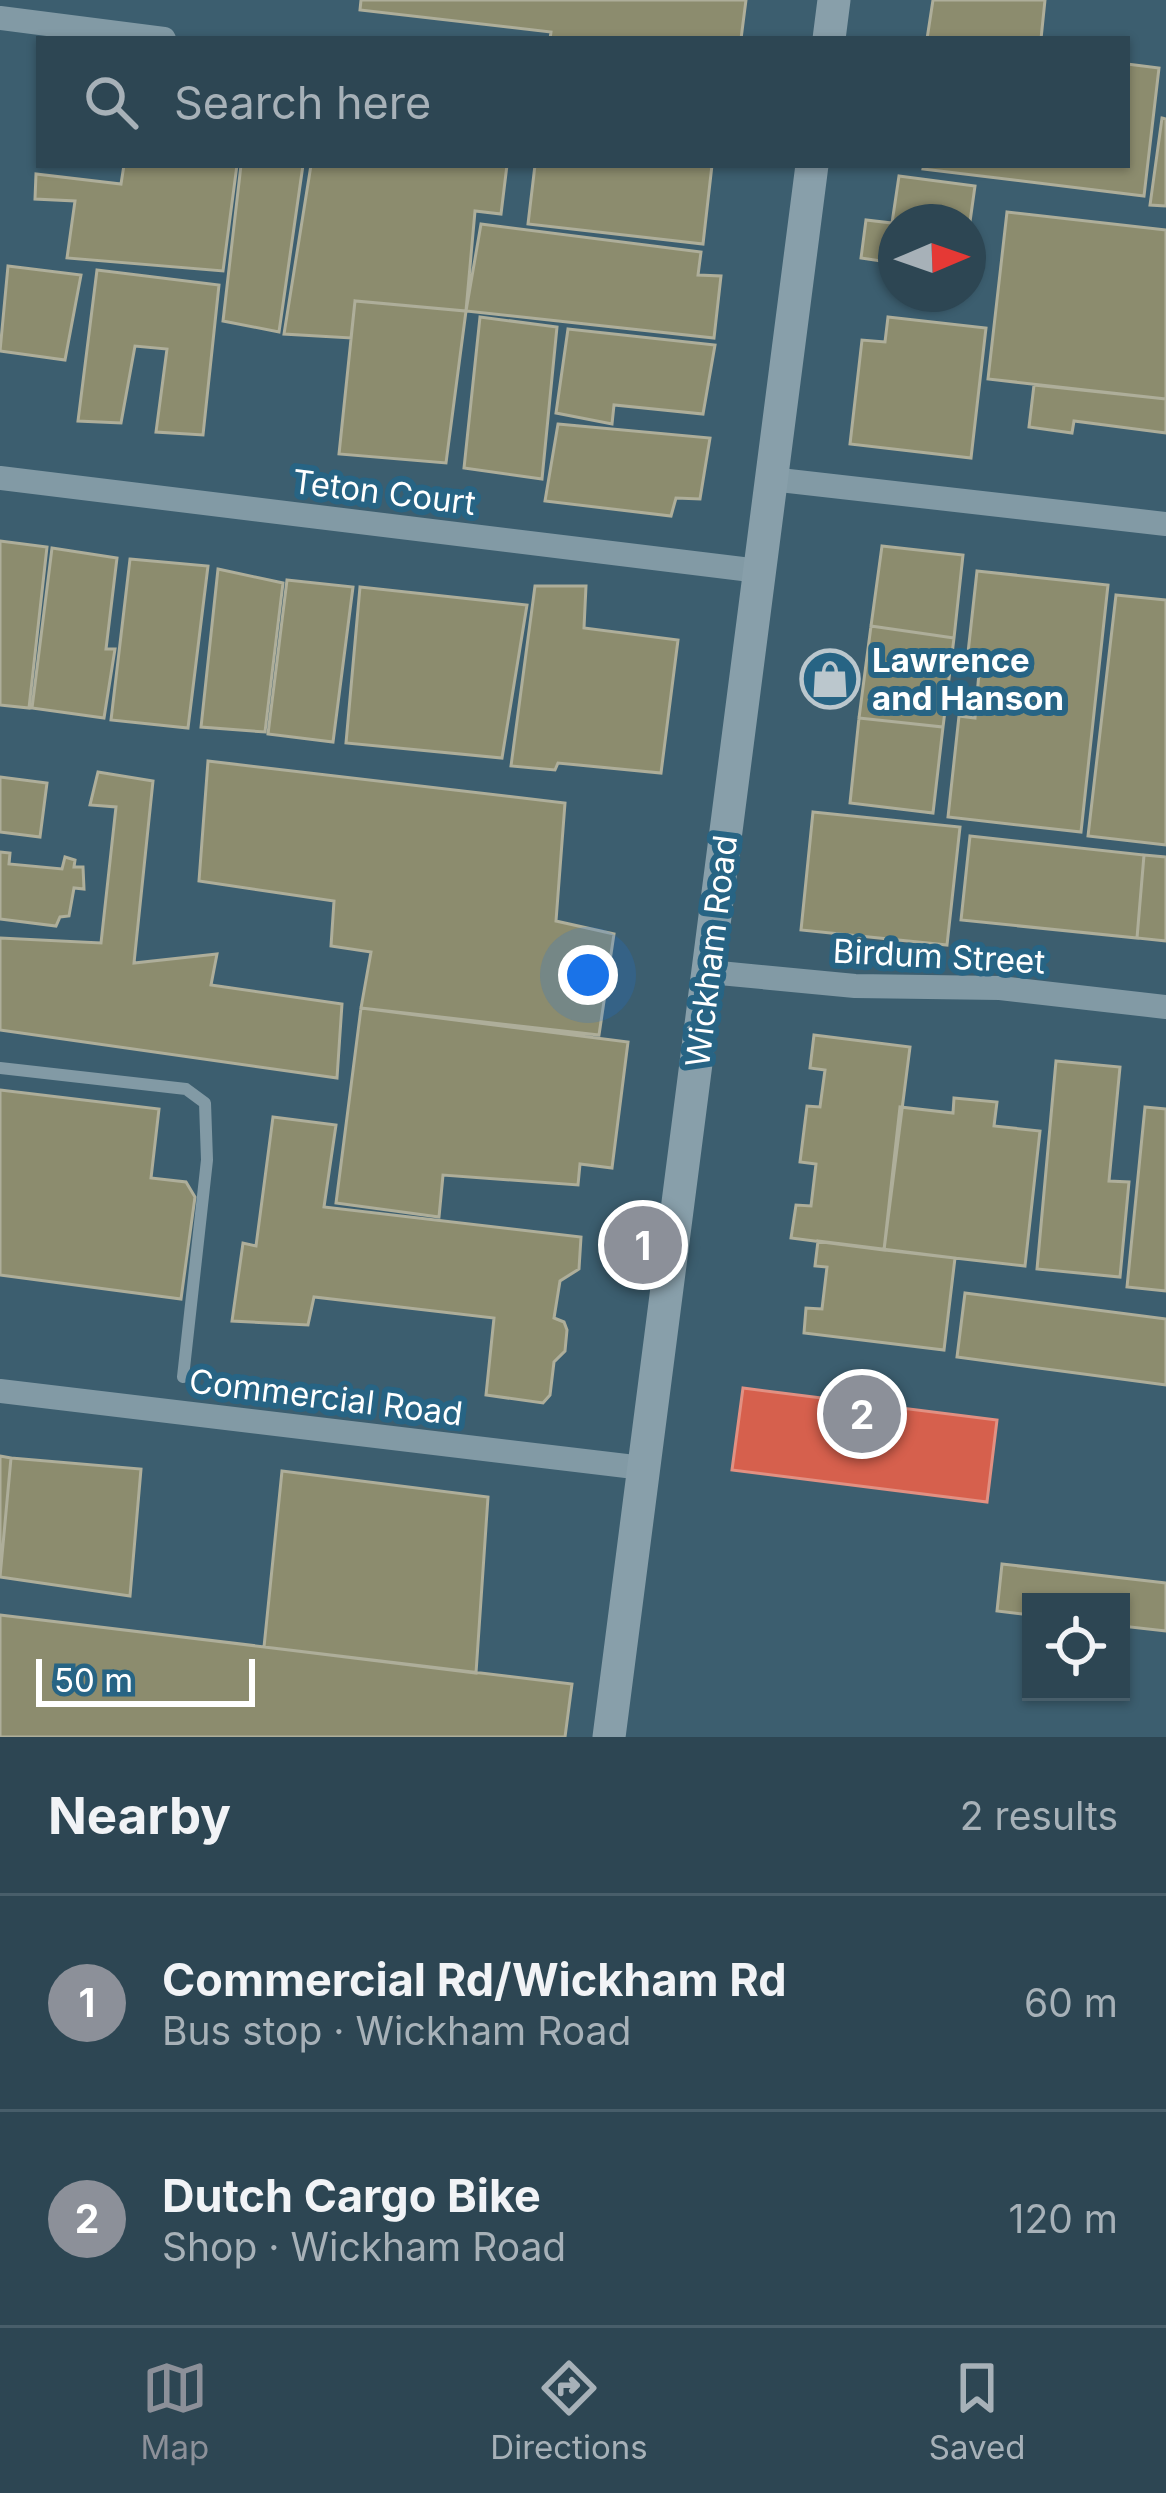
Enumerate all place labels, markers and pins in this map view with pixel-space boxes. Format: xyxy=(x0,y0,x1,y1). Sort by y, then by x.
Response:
place label: Lawrence and Hanson xyxy=(872,640,1064,718)
shop icon: Lawrence and Hanson xyxy=(799,648,861,710)
pin: 1 xyxy=(604,1200,682,1290)
pin: 2 xyxy=(823,1369,901,1459)

